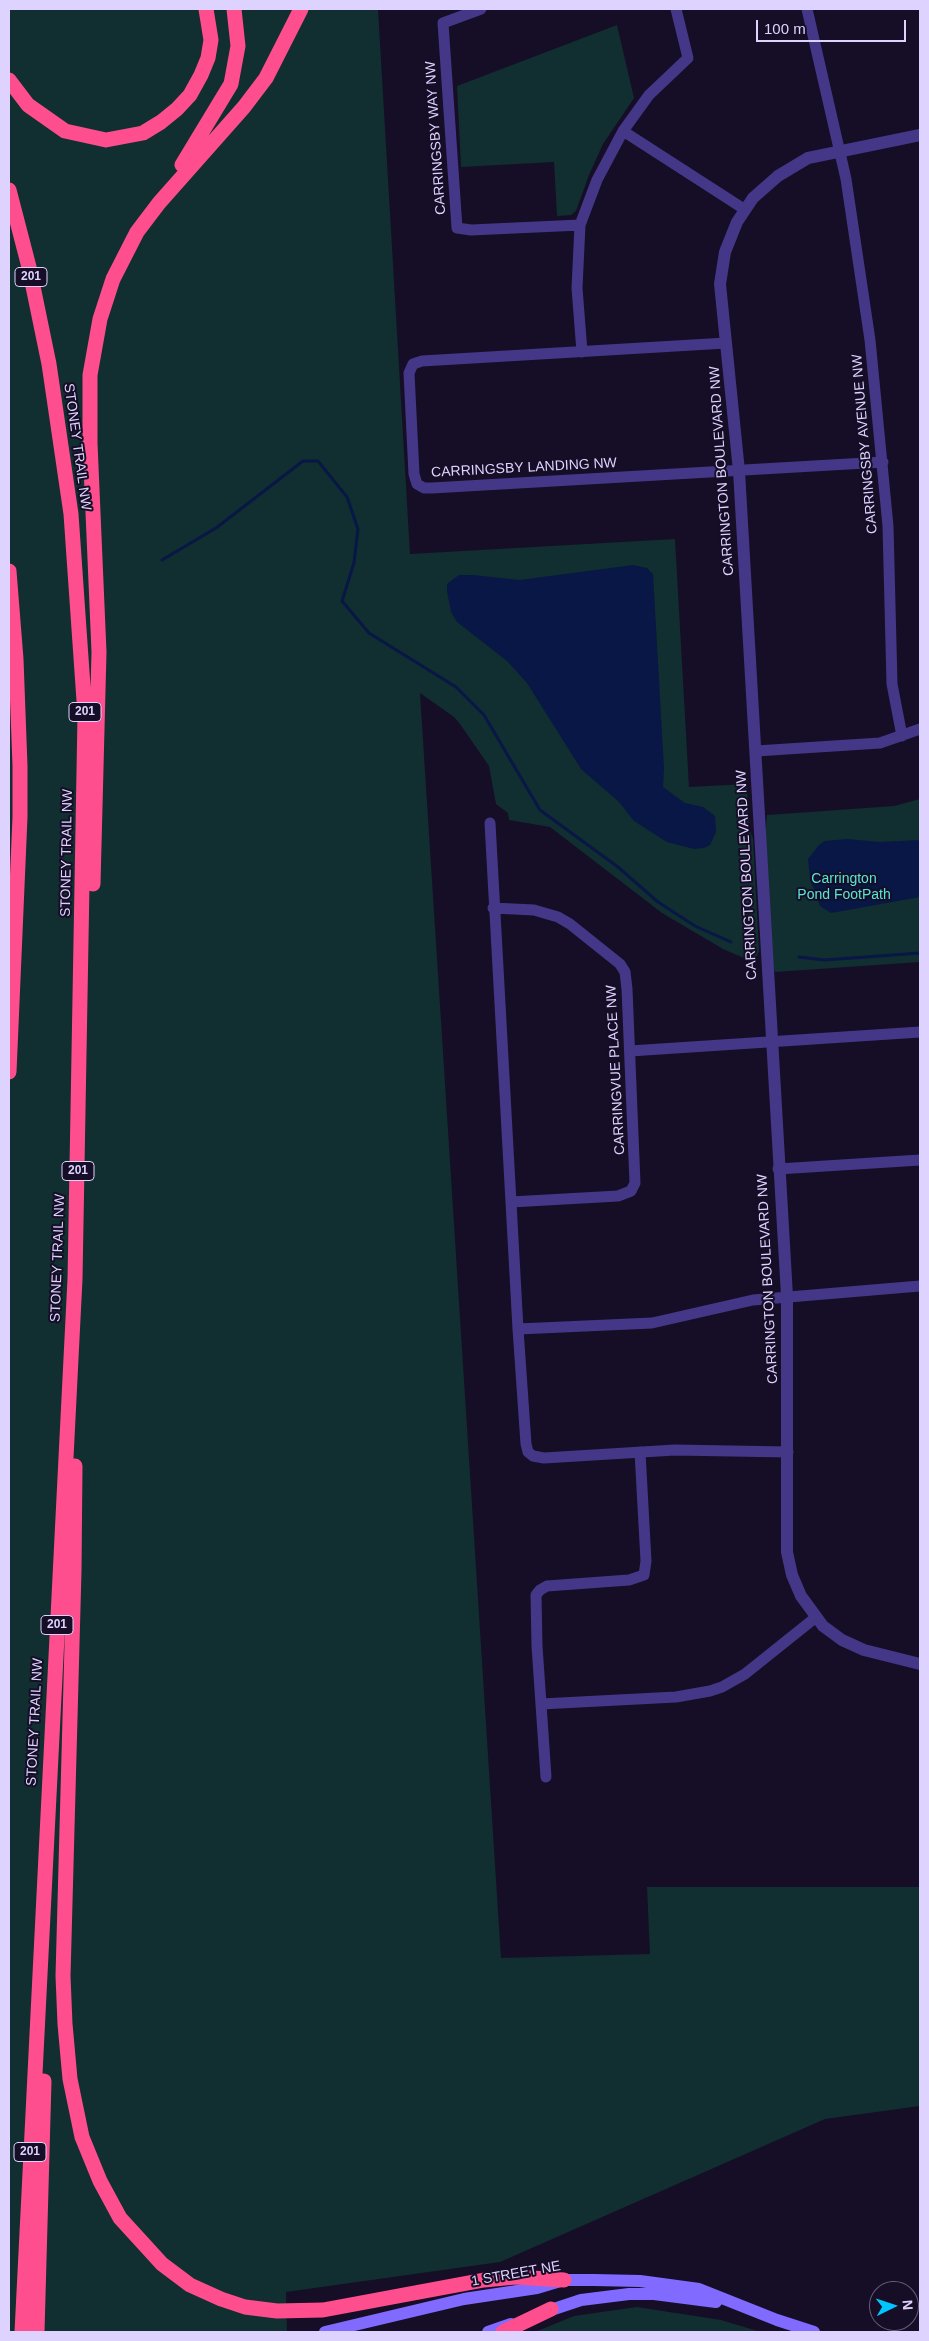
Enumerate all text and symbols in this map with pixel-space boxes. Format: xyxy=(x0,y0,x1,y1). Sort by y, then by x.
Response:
scale bar xyxy=(759,10,909,42)
text: 100 m xyxy=(764,20,806,37)
street label: CARRINGSBY WAY NW xyxy=(422,61,450,215)
road number: 201 xyxy=(15,268,47,286)
street label: CARRINGSBY AVENUE NW xyxy=(849,354,881,534)
street label: CARRINGTON BOULEVARD NW xyxy=(706,366,738,576)
street label: STONEY TRAIL NW xyxy=(60,382,94,512)
street label: CARRINGSBY LANDING NW xyxy=(431,455,617,481)
road number: 201 xyxy=(69,702,101,722)
street label: CARRINGTON BOULEVARD NW xyxy=(733,770,761,980)
street label: STONEY TRAIL NW xyxy=(57,789,77,917)
park label: Carrington Pond FootPath xyxy=(797,871,891,904)
street label: CARRINGVUE PLACE NW xyxy=(603,984,629,1156)
road number: 201 xyxy=(62,1162,94,1180)
street label: CARRINGTON BOULEVARD NW xyxy=(754,1174,782,1384)
street label: STONEY TRAIL NW xyxy=(47,1194,69,1322)
road number: 201 xyxy=(41,1616,73,1634)
street label: STONEY TRAIL NW xyxy=(23,1658,47,1786)
road number: 201 xyxy=(14,2142,46,2162)
street label: 1 STREET NE xyxy=(470,2258,562,2290)
north arrow xyxy=(869,2281,919,2331)
text: N xyxy=(900,2299,916,2311)

